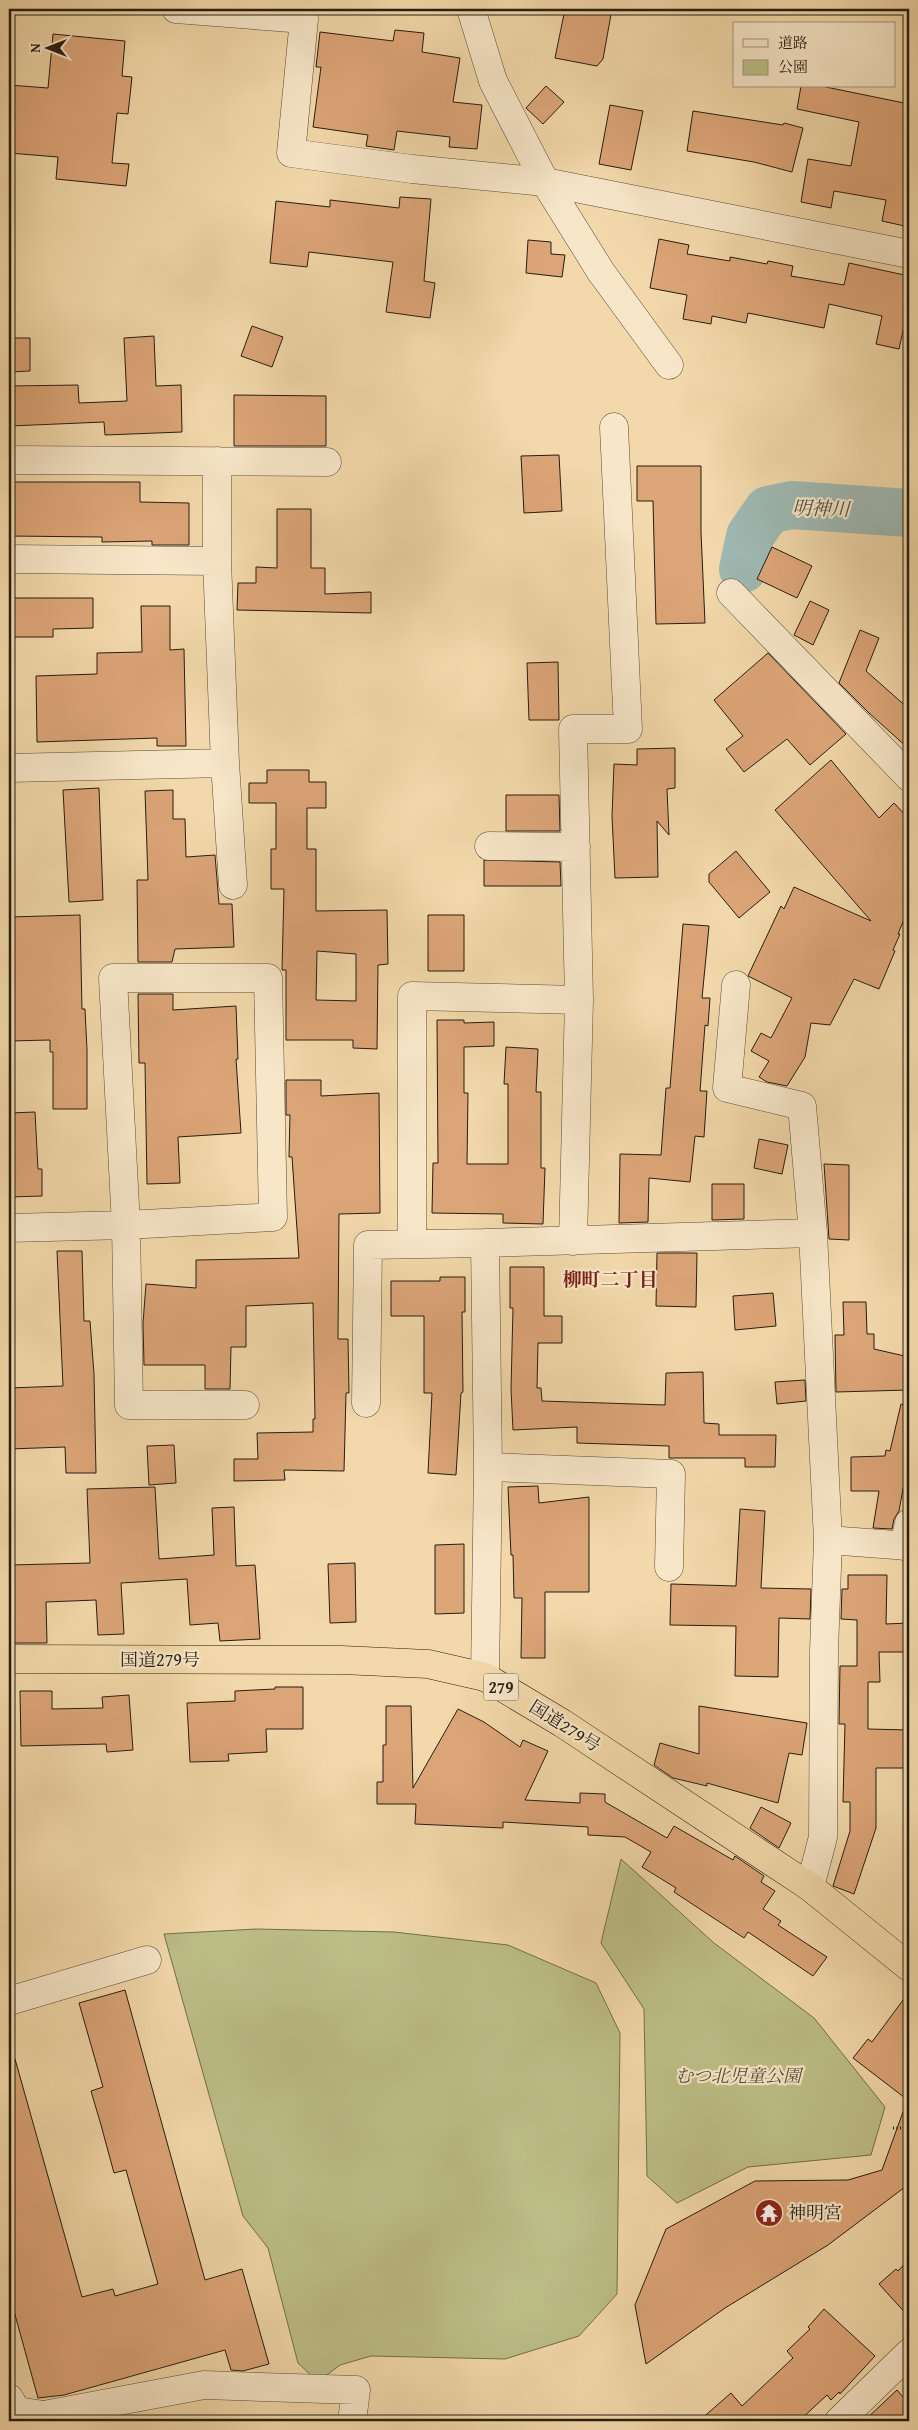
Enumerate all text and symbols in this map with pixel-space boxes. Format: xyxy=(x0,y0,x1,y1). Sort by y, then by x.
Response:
north arrow xyxy=(22,22,72,72)
legend xyxy=(733,22,896,88)
text: 道路 xyxy=(778,32,808,53)
text: N xyxy=(25,43,45,53)
text: 公園 xyxy=(778,56,808,77)
water label: 明神川 xyxy=(792,493,852,523)
district label: 柳町二丁目 xyxy=(562,1265,658,1293)
street label: 国道279号 xyxy=(120,1646,200,1673)
road number: 279 xyxy=(484,1674,518,1700)
street label: 国道279号 xyxy=(524,1693,606,1758)
park label: むつ北児童公園 xyxy=(675,2062,804,2089)
temple icon: 神明宮 xyxy=(754,2198,784,2228)
place label: 神明宮 xyxy=(788,2199,842,2226)

